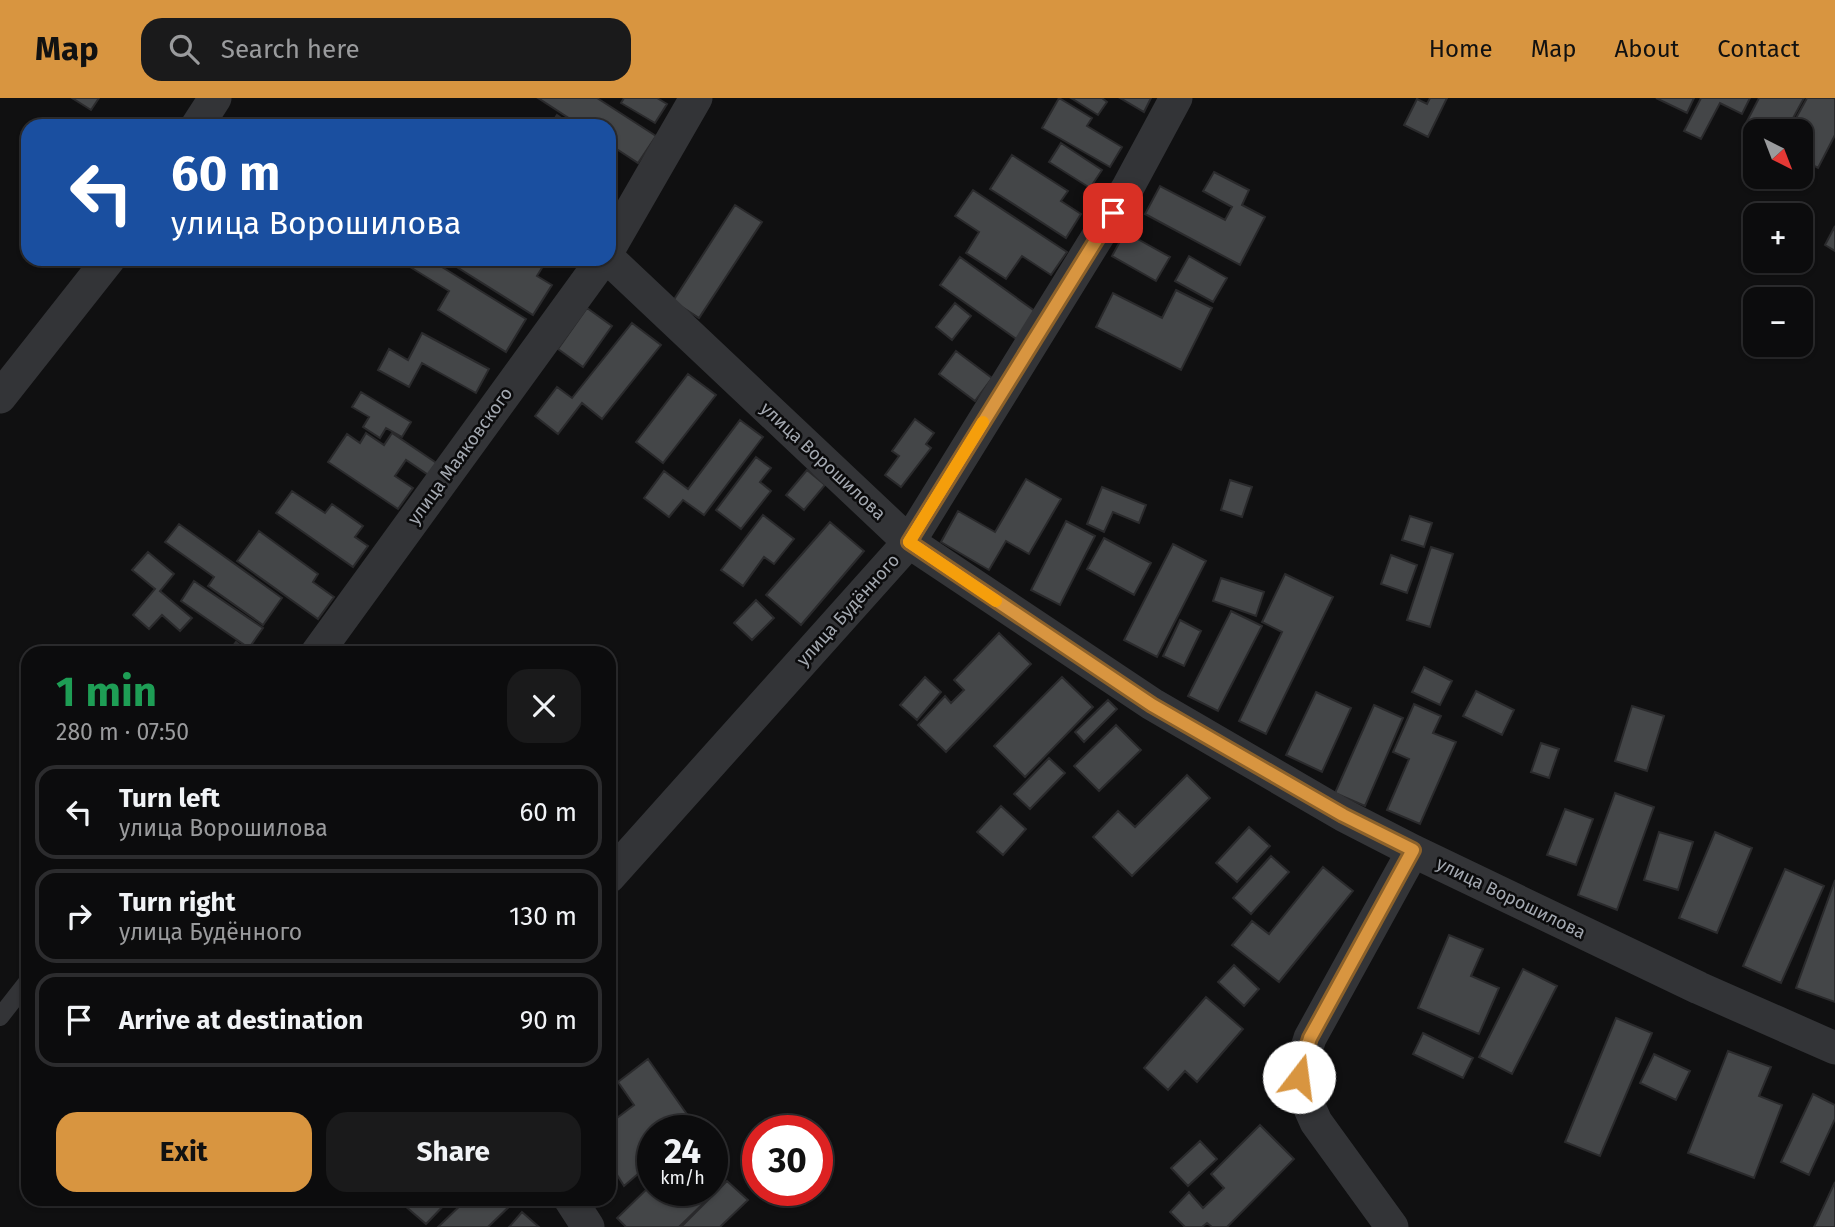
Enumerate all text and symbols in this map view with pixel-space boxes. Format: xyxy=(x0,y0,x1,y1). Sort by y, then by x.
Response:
search box xyxy=(141,18,631,81)
text: Map xyxy=(35,29,99,69)
icon: search xyxy=(165,30,203,68)
text: Search here xyxy=(221,34,360,65)
text: Home xyxy=(1429,35,1493,63)
text: Map xyxy=(1531,35,1577,63)
text: About xyxy=(1615,35,1679,63)
text: Contact xyxy=(1717,35,1800,63)
north arrow xyxy=(1743,119,1813,189)
map controls xyxy=(1743,119,1813,357)
text: 60 m xyxy=(171,144,280,203)
icon: left xyxy=(56,147,147,238)
pin xyxy=(1083,183,1143,243)
icon: arrive xyxy=(1094,194,1132,232)
button: + xyxy=(1743,203,1813,273)
text: улица Ворошилова xyxy=(171,204,461,242)
button: − xyxy=(1743,287,1813,357)
street label: улица Маяковского xyxy=(403,383,517,529)
street label: улица Ворошилова xyxy=(756,397,890,525)
street label: улица Будённого xyxy=(792,549,904,671)
text: 1 min xyxy=(56,667,157,717)
button: close xyxy=(507,669,581,743)
text: 280 m · 07:50 xyxy=(56,718,189,746)
text: Turn left xyxy=(119,783,220,814)
icon: left xyxy=(60,793,98,831)
text: 60 m xyxy=(519,797,577,828)
text: улица Ворошилова xyxy=(119,814,328,842)
street label: улица Ворошилова xyxy=(1433,852,1589,944)
text: Turn right xyxy=(119,887,236,918)
icon: right xyxy=(60,897,98,935)
text: 130 m xyxy=(509,901,577,932)
text: улица Будённого xyxy=(119,918,302,946)
icon: arrive xyxy=(60,1001,98,1039)
text: Arrive at destination xyxy=(119,1005,363,1036)
text: 90 m xyxy=(520,1005,577,1036)
position arrow xyxy=(1262,1040,1336,1114)
button: Exit xyxy=(56,1112,312,1192)
button: Share xyxy=(326,1112,581,1192)
speed limit sign: 30 xyxy=(742,1115,833,1206)
text: 24 xyxy=(664,1130,701,1172)
text: km/h xyxy=(660,1167,705,1189)

